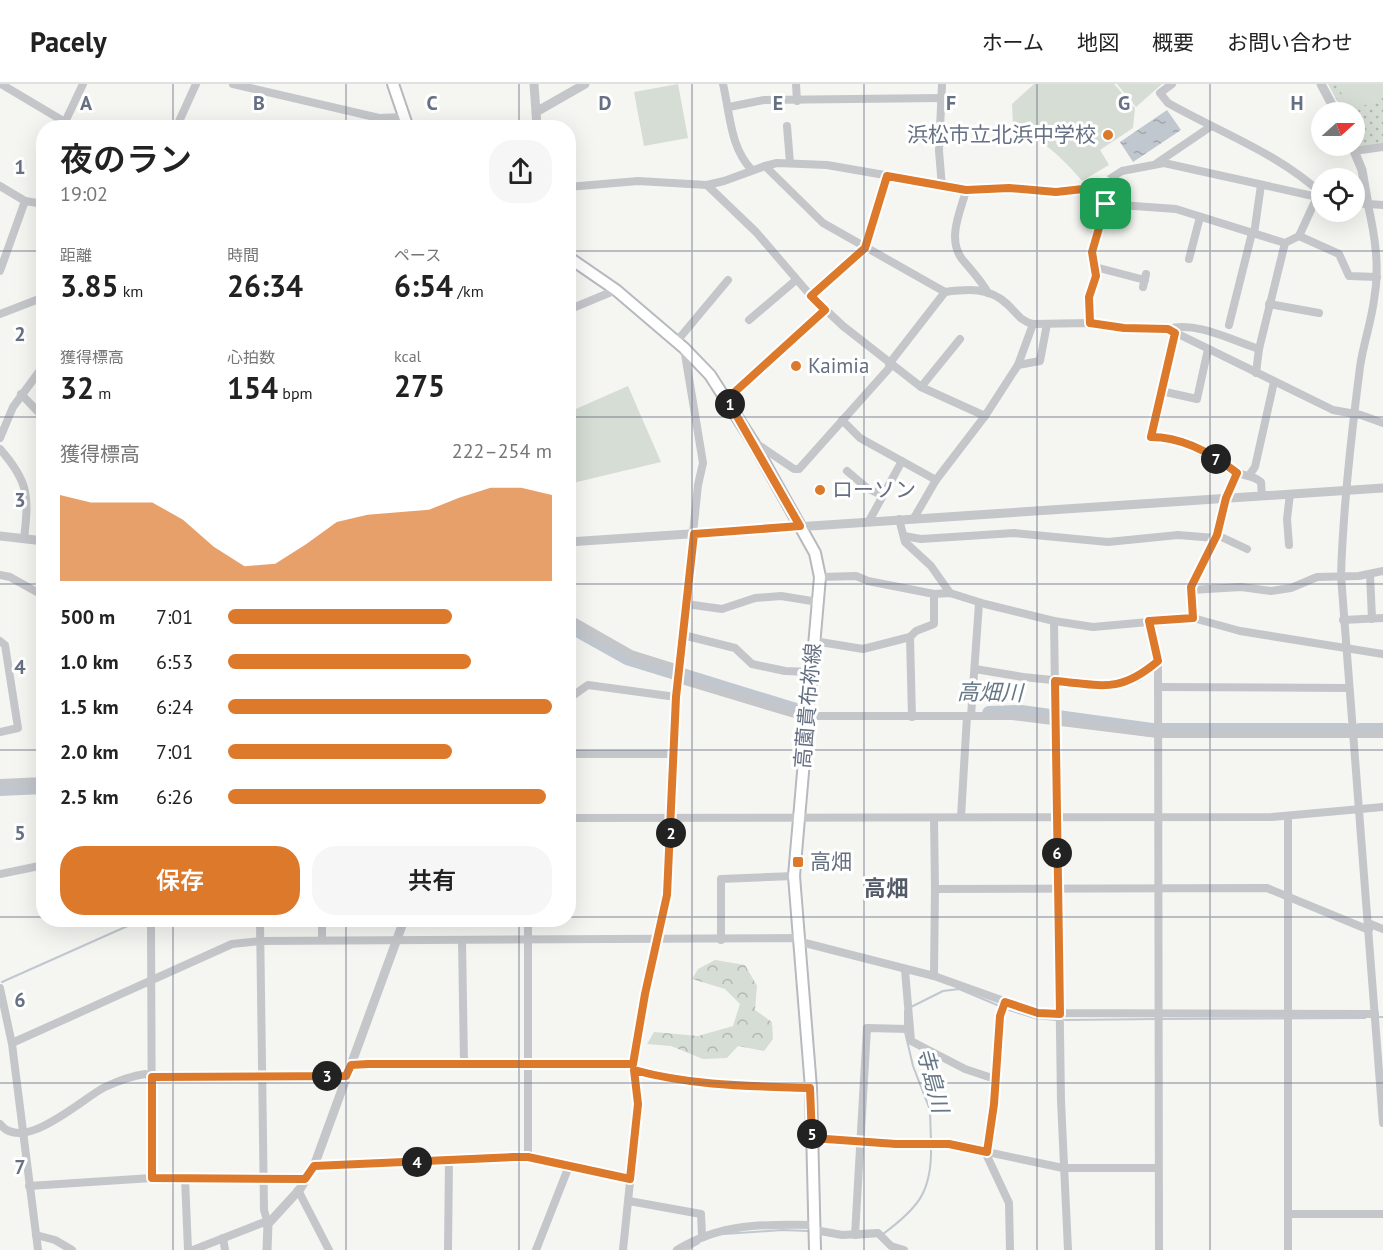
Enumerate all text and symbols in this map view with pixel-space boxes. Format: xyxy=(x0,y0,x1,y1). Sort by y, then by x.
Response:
text: Pacely xyxy=(30,23,107,60)
text: ホーム xyxy=(982,29,1044,56)
text: 地図 xyxy=(1077,29,1119,56)
text: 概要 xyxy=(1152,29,1194,56)
text: お問い合わせ xyxy=(1227,29,1353,56)
text: A xyxy=(80,90,93,116)
text: B xyxy=(253,90,265,116)
text: C xyxy=(426,90,438,116)
text: D xyxy=(599,90,612,116)
text: E xyxy=(773,90,783,116)
text: F xyxy=(946,90,956,116)
text: G xyxy=(1118,90,1130,116)
text: H xyxy=(1290,90,1304,116)
north arrow xyxy=(1311,102,1365,156)
map controls xyxy=(1311,102,1365,222)
place label: 浜松市立北浜中学校 xyxy=(907,121,1096,148)
marker: 浜松市立北浜中学校 xyxy=(1101,128,1115,142)
text: 夜のラン xyxy=(60,137,192,180)
button: share xyxy=(489,140,552,203)
text: 1 xyxy=(14,154,26,180)
button: locate xyxy=(1311,168,1365,222)
pin xyxy=(1080,178,1131,229)
text: 19:02 xyxy=(60,181,108,207)
icon: arrive xyxy=(1089,187,1122,220)
text: 距離 xyxy=(60,245,92,265)
text: 時間 xyxy=(227,245,259,265)
text: ペース xyxy=(394,245,441,265)
text: 3.85 xyxy=(60,266,118,305)
text: 26:34 xyxy=(227,266,303,305)
text: 6:54 xyxy=(394,266,453,305)
text: km xyxy=(118,281,143,301)
text: /km xyxy=(453,281,484,301)
text: 2 xyxy=(14,321,26,347)
text: kcal xyxy=(394,346,421,366)
text: 獲得標高 xyxy=(60,347,124,367)
text: 心拍数 xyxy=(227,347,275,367)
place label: Kaimia xyxy=(808,352,869,379)
marker: Kaimia xyxy=(789,359,803,373)
text: 275 xyxy=(394,366,445,405)
text: 32 xyxy=(60,368,94,407)
text: 154 xyxy=(227,368,278,407)
text: m xyxy=(94,383,111,403)
text: bpm xyxy=(278,383,313,403)
pin: 1 xyxy=(715,389,745,419)
text: 1 xyxy=(725,394,735,414)
text: 222–254 m xyxy=(452,438,552,464)
text: 獲得標高 xyxy=(60,441,140,467)
pin: 7 xyxy=(1201,444,1231,474)
text: 7 xyxy=(1211,449,1221,469)
place label: ローソン xyxy=(832,476,916,503)
marker: ローソン xyxy=(813,483,827,497)
text: 3 xyxy=(14,487,26,513)
text: 500 m xyxy=(60,604,115,630)
text: 7:01 xyxy=(156,604,193,630)
street label: 高薗貴布祢線 xyxy=(789,642,826,770)
text: 1.0 km xyxy=(60,649,119,675)
text: 6:53 xyxy=(156,649,193,675)
text: 4 xyxy=(14,654,26,680)
water label: 高畑川 xyxy=(957,677,1025,707)
text: 1.5 km xyxy=(60,694,119,720)
text: 6:24 xyxy=(156,694,193,720)
text: 2.0 km xyxy=(60,739,119,765)
text: 7:01 xyxy=(156,739,193,765)
text: 2.5 km xyxy=(60,784,119,810)
text: 6:26 xyxy=(156,784,193,810)
pin: 2 xyxy=(656,818,686,848)
text: 5 xyxy=(14,820,26,846)
text: 2 xyxy=(666,823,676,843)
pin: 6 xyxy=(1042,838,1072,868)
text: 6 xyxy=(1052,843,1062,863)
button: 保存 xyxy=(60,846,300,915)
button: 共有 xyxy=(312,846,552,915)
place label: 高畑 xyxy=(810,848,852,875)
marker: 高畑 xyxy=(791,855,805,869)
district label: 高畑 xyxy=(864,874,908,902)
text: 6 xyxy=(14,987,26,1013)
water label: 寺島川 xyxy=(911,1044,956,1117)
pin: 3 xyxy=(312,1061,342,1091)
text: 3 xyxy=(322,1066,332,1086)
pin: 5 xyxy=(797,1119,827,1149)
text: 5 xyxy=(807,1124,817,1144)
pin: 4 xyxy=(402,1147,432,1177)
text: 4 xyxy=(412,1152,422,1172)
text: 7 xyxy=(14,1154,26,1180)

